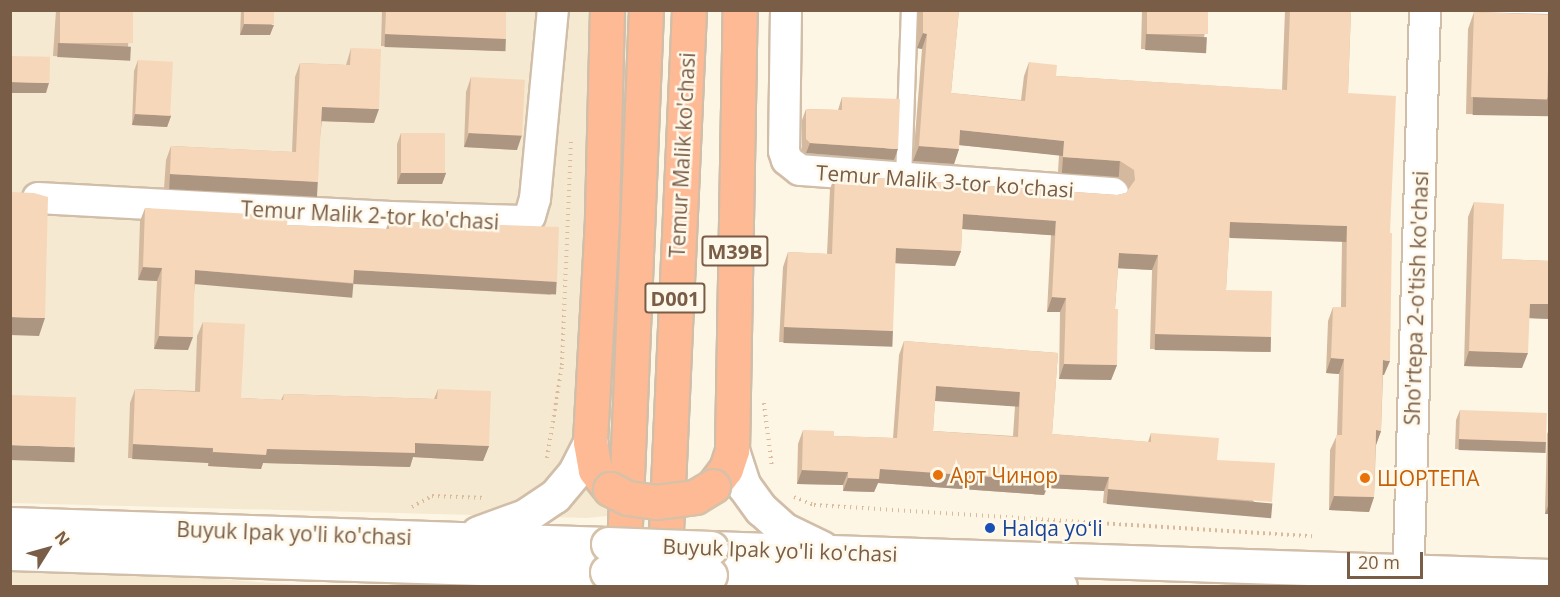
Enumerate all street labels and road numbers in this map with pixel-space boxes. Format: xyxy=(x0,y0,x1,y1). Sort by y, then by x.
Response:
street label: Temur Malik ko'chasi xyxy=(664,52,700,258)
street label: Temur Malik 3-tor ko'chasi xyxy=(815,159,1075,203)
street label: Sho'rtepa 2-o'tish ko'chasi xyxy=(1399,170,1433,426)
street label: Temur Malik 2-tor ko'chasi xyxy=(240,196,500,234)
road number: M39B xyxy=(700,234,770,268)
road number: D001 xyxy=(644,281,706,315)
street label: Buyuk Ipak yo'li ko'chasi xyxy=(176,516,412,550)
street label: Buyuk Ipak yo'li ko'chasi xyxy=(662,533,898,567)

